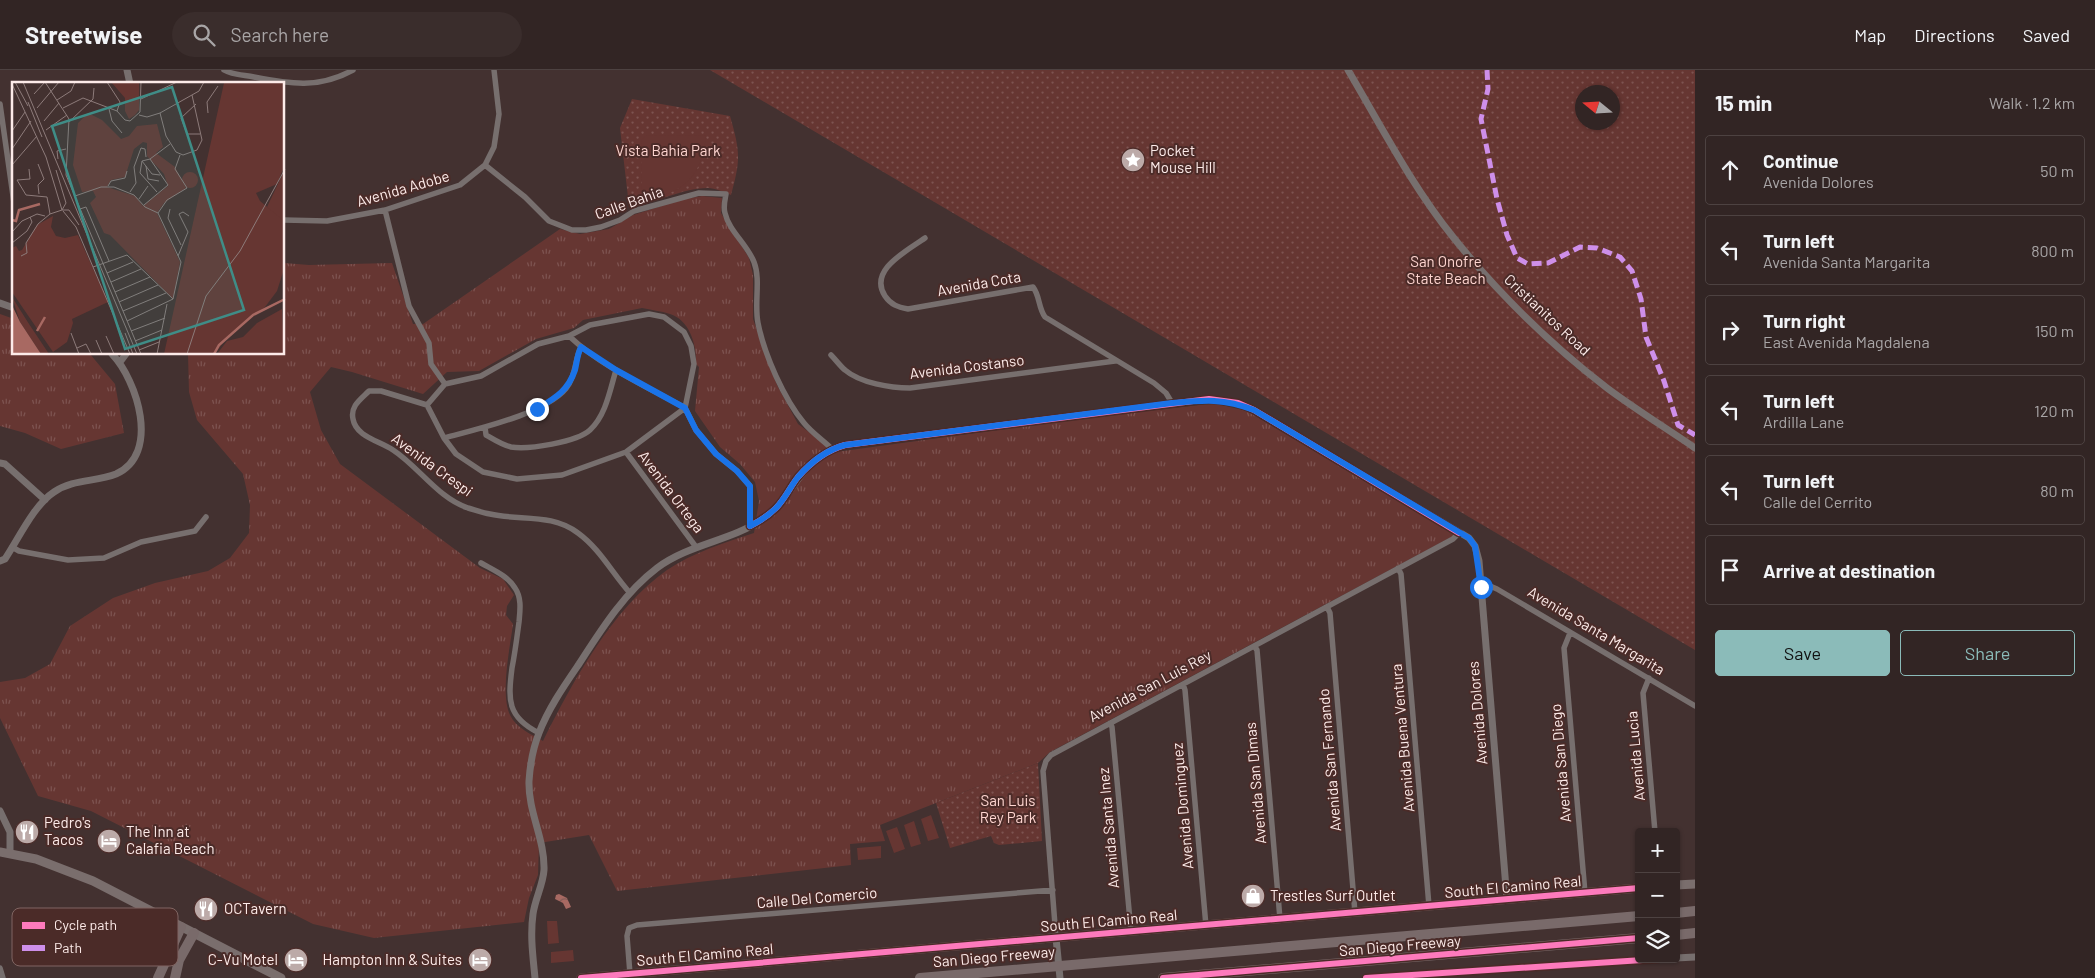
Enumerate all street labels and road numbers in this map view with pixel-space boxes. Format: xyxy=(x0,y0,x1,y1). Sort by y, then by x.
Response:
street label: Avenida Adobe xyxy=(354,166,451,210)
street label: Calle Bahia xyxy=(592,181,665,223)
street label: Avenida Cota xyxy=(936,267,1022,299)
street label: Cristianitos Road xyxy=(1501,270,1595,359)
street label: Avenida Costanso xyxy=(909,350,1025,382)
street label: Avenida Crespi xyxy=(388,429,477,500)
street label: Avenida Ortega xyxy=(635,447,709,536)
street label: Avenida Santa Margarita xyxy=(1525,582,1668,678)
street label: Avenida San Luis Rey xyxy=(1085,645,1214,725)
street label: Avenida Dolores xyxy=(1464,661,1490,766)
street label: Avenida Buena Ventura xyxy=(1387,663,1417,813)
street label: Avenida San Fernando xyxy=(1314,688,1344,832)
street label: Avenida San Diego xyxy=(1546,703,1574,823)
street label: Avenida Lucia xyxy=(1622,710,1648,802)
street label: Avenida San Dimas xyxy=(1241,721,1269,845)
street label: Avenida Dominguez xyxy=(1167,742,1196,870)
street label: Avenida Santa Inez xyxy=(1094,766,1122,889)
street label: South El Camino Real xyxy=(1444,871,1582,901)
street label: Calle Del Comercio xyxy=(756,883,878,911)
street label: South El Camino Real xyxy=(1040,905,1178,935)
street label: San Diego Freeway xyxy=(1338,931,1462,959)
street label: South El Camino Real xyxy=(636,939,774,969)
street label: San Diego Freeway xyxy=(932,942,1056,970)

